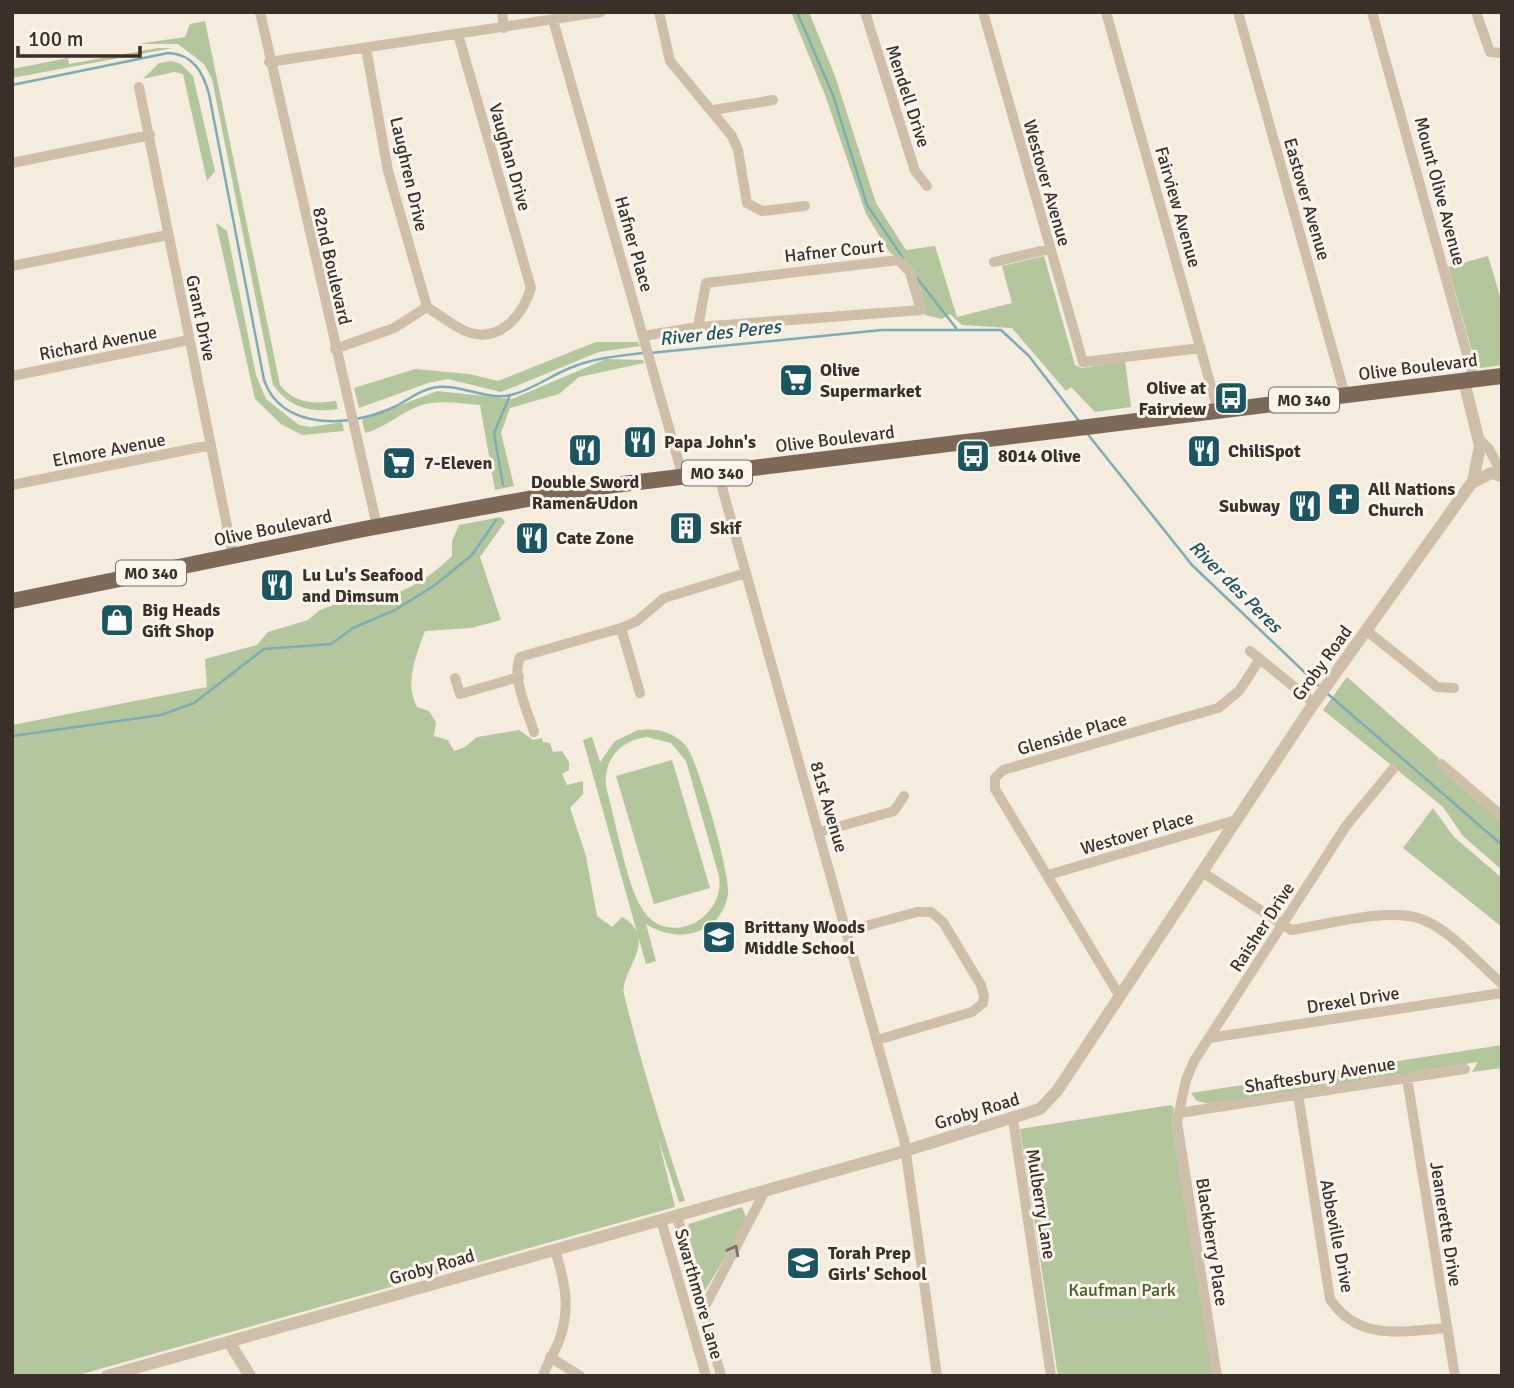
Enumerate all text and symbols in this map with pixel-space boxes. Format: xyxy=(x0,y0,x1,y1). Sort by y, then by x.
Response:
scale bar xyxy=(18,14,140,58)
text: 100 m xyxy=(28,26,83,52)
street label: Mendell Drive xyxy=(881,42,935,150)
street label: Vaughan Drive xyxy=(484,101,536,213)
street label: Mount Olive Avenue xyxy=(1410,114,1470,268)
street label: Laughren Drive xyxy=(385,115,433,233)
street label: Westover Avenue xyxy=(1018,117,1076,249)
street label: Eastover Avenue xyxy=(1279,135,1335,263)
street label: Fairview Avenue xyxy=(1150,144,1206,270)
street label: Hafner Place xyxy=(610,194,658,294)
street label: 82nd Boulevard xyxy=(308,205,356,327)
street label: Hafner Court xyxy=(783,235,885,267)
street label: Grant Drive xyxy=(181,273,221,363)
water label: River des Peres xyxy=(658,315,784,351)
street label: Richard Avenue xyxy=(37,321,159,365)
street label: Olive Boulevard xyxy=(1357,349,1479,385)
place label: Olive Supermarket xyxy=(820,359,922,402)
supermarket icon: Olive Supermarket xyxy=(777,361,815,399)
place label: Olive at Fairview xyxy=(1139,377,1206,420)
bus stop icon: Olive at Fairview xyxy=(1212,379,1250,417)
road number: MO 340 xyxy=(1269,388,1339,412)
street label: Olive Boulevard xyxy=(774,421,896,457)
restaurant icon: Papa John's xyxy=(621,423,659,461)
street label: Elmore Avenue xyxy=(51,428,167,472)
restaurant icon: Double Sword Ramen&Udon xyxy=(566,431,604,469)
place label: Papa John's xyxy=(664,431,756,453)
restaurant icon: ChiliSpot xyxy=(1185,432,1223,470)
bus stop icon: 8014 Olive xyxy=(954,437,992,475)
place label: ChiliSpot xyxy=(1228,440,1301,462)
supermarket icon: 7-Eleven xyxy=(380,444,418,482)
place label: 8014 Olive xyxy=(998,445,1081,467)
place label: 7-Eleven xyxy=(424,452,492,474)
road number: MO 340 xyxy=(682,460,752,486)
place label: Double Sword Ramen&Udon xyxy=(531,471,640,514)
place label: All Nations Church xyxy=(1368,478,1455,521)
church icon: All Nations Church xyxy=(1325,480,1363,518)
restaurant icon: Subway xyxy=(1286,487,1324,525)
place label: Subway xyxy=(1219,495,1280,517)
street label: Olive Boulevard xyxy=(212,505,334,551)
building icon: Skif xyxy=(667,509,705,547)
place label: Skif xyxy=(710,517,743,539)
restaurant icon: Cate Zone xyxy=(513,519,551,557)
place label: Cate Zone xyxy=(556,527,634,549)
water label: River des Peres xyxy=(1184,535,1288,639)
road number: MO 340 xyxy=(116,560,186,586)
place label: Lu Lu's Seafood and Dimsum xyxy=(302,564,424,607)
restaurant icon: Lu Lu's Seafood and Dimsum xyxy=(258,566,296,604)
place label: Big Heads Gift Shop xyxy=(142,599,220,642)
shop icon: Big Heads Gift Shop xyxy=(98,601,136,639)
street label: Groby Road xyxy=(1287,621,1357,705)
street label: Glenside Place xyxy=(1015,708,1129,760)
street label: 81st Avenue xyxy=(805,759,853,855)
street label: Westover Place xyxy=(1078,806,1196,860)
street label: Raisher Drive xyxy=(1225,878,1299,976)
place label: Brittany Woods Middle School xyxy=(744,916,865,959)
school or university icon: Brittany Woods Middle School xyxy=(700,918,738,956)
street label: Drexel Drive xyxy=(1305,982,1401,1018)
street label: Shaftesbury Avenue xyxy=(1243,1052,1397,1098)
street label: Groby Road xyxy=(932,1088,1022,1134)
street label: Mulberry Lane xyxy=(1021,1147,1061,1261)
street label: Jeanerette Drive xyxy=(1425,1160,1467,1288)
street label: Blackberry Place xyxy=(1191,1176,1233,1308)
street label: Abbeville Drive xyxy=(1315,1177,1359,1295)
street label: Swarthmore Lane xyxy=(670,1226,728,1362)
place label: Torah Prep Girls' School xyxy=(828,1242,927,1285)
street label: Groby Road xyxy=(387,1244,477,1290)
school or university icon: Torah Prep Girls' School xyxy=(784,1244,822,1282)
one-way arrow xyxy=(726,1245,739,1257)
park label: Kaufman Park xyxy=(1068,1279,1176,1301)

